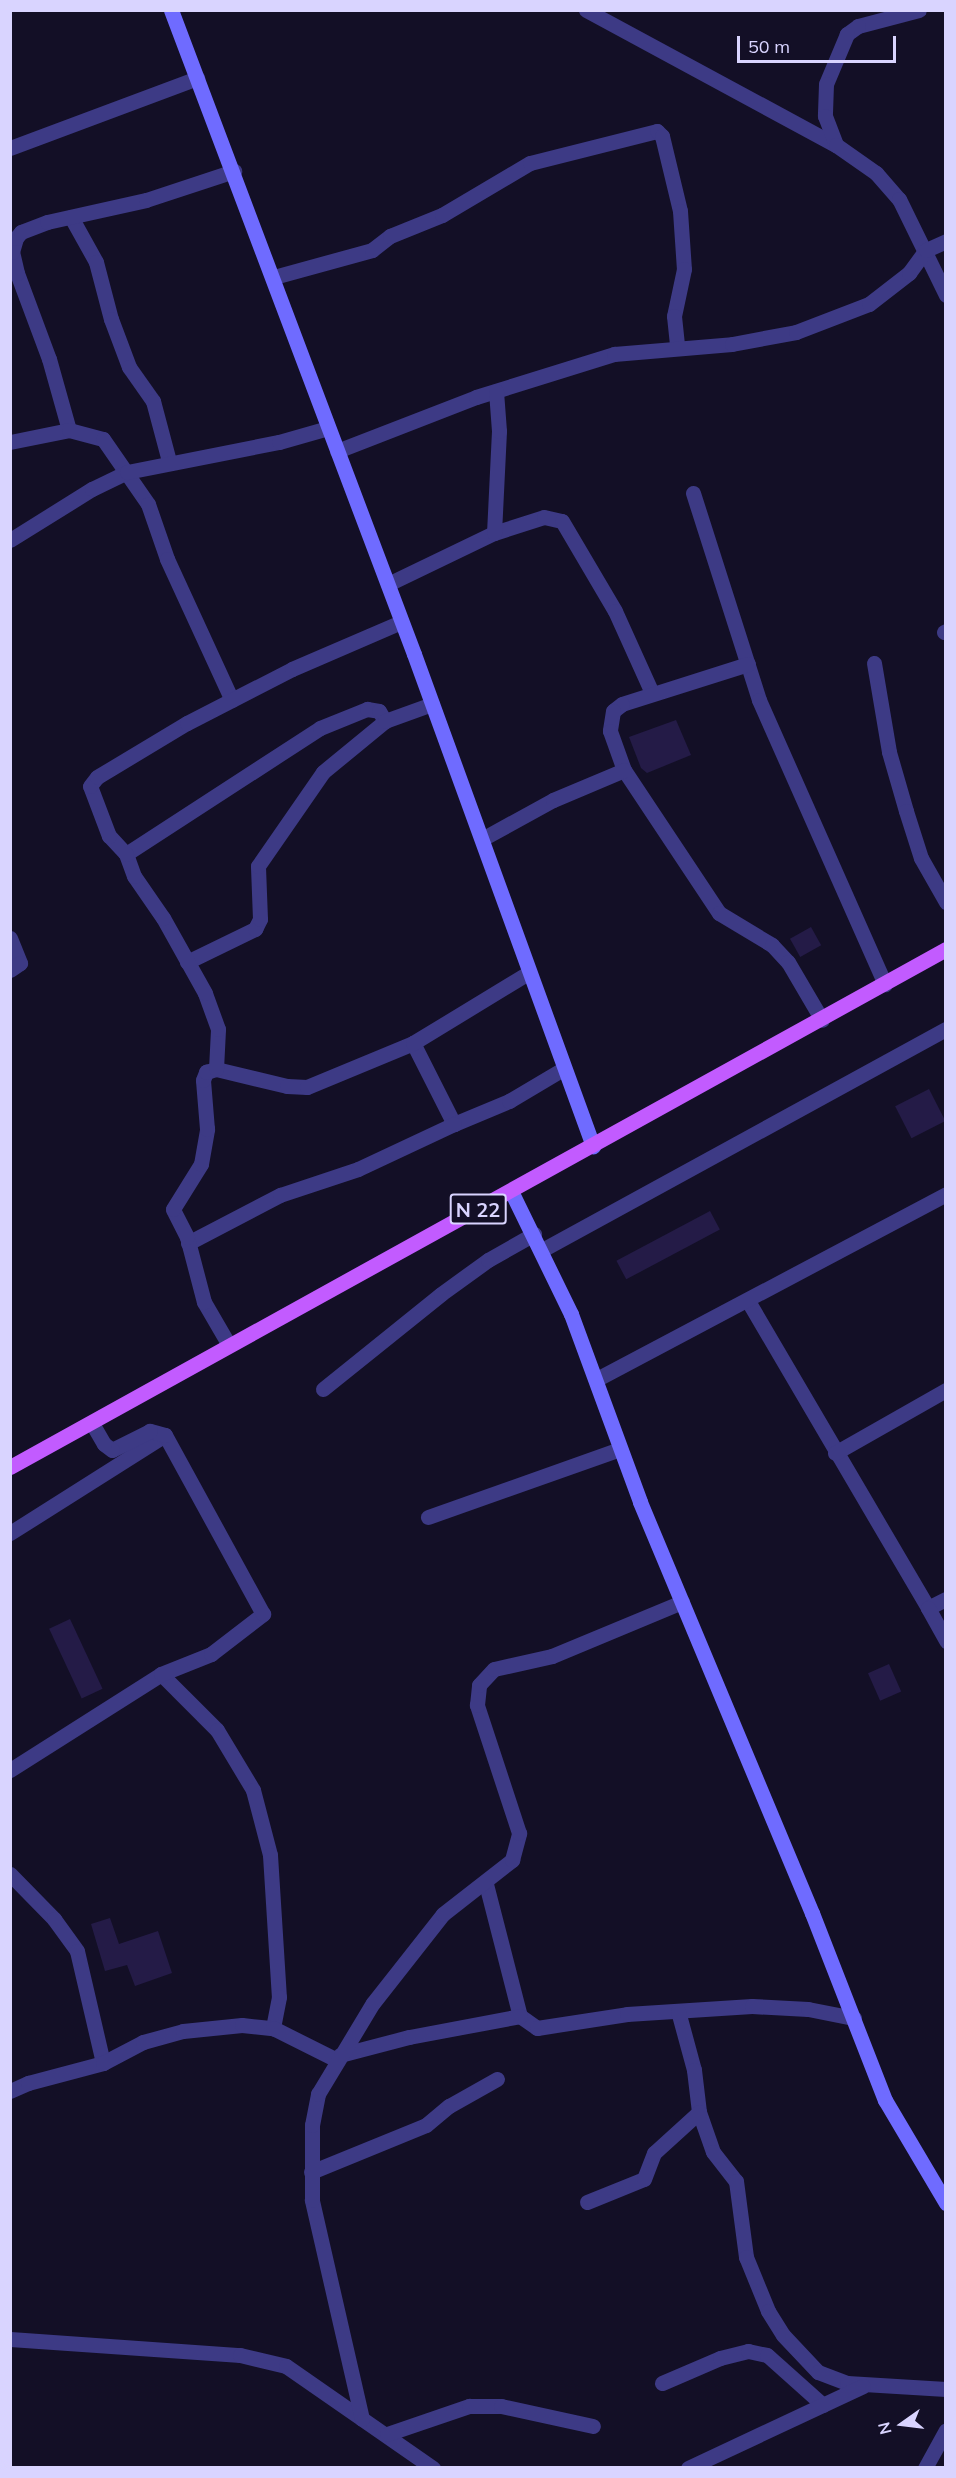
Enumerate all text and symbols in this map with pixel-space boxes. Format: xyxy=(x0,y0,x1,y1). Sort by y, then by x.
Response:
scale bar xyxy=(740,24,899,62)
text: 50 m xyxy=(748,35,790,58)
road number: N 22 xyxy=(450,1192,506,1226)
north arrow xyxy=(872,2394,932,2454)
text: N xyxy=(873,2420,896,2437)

